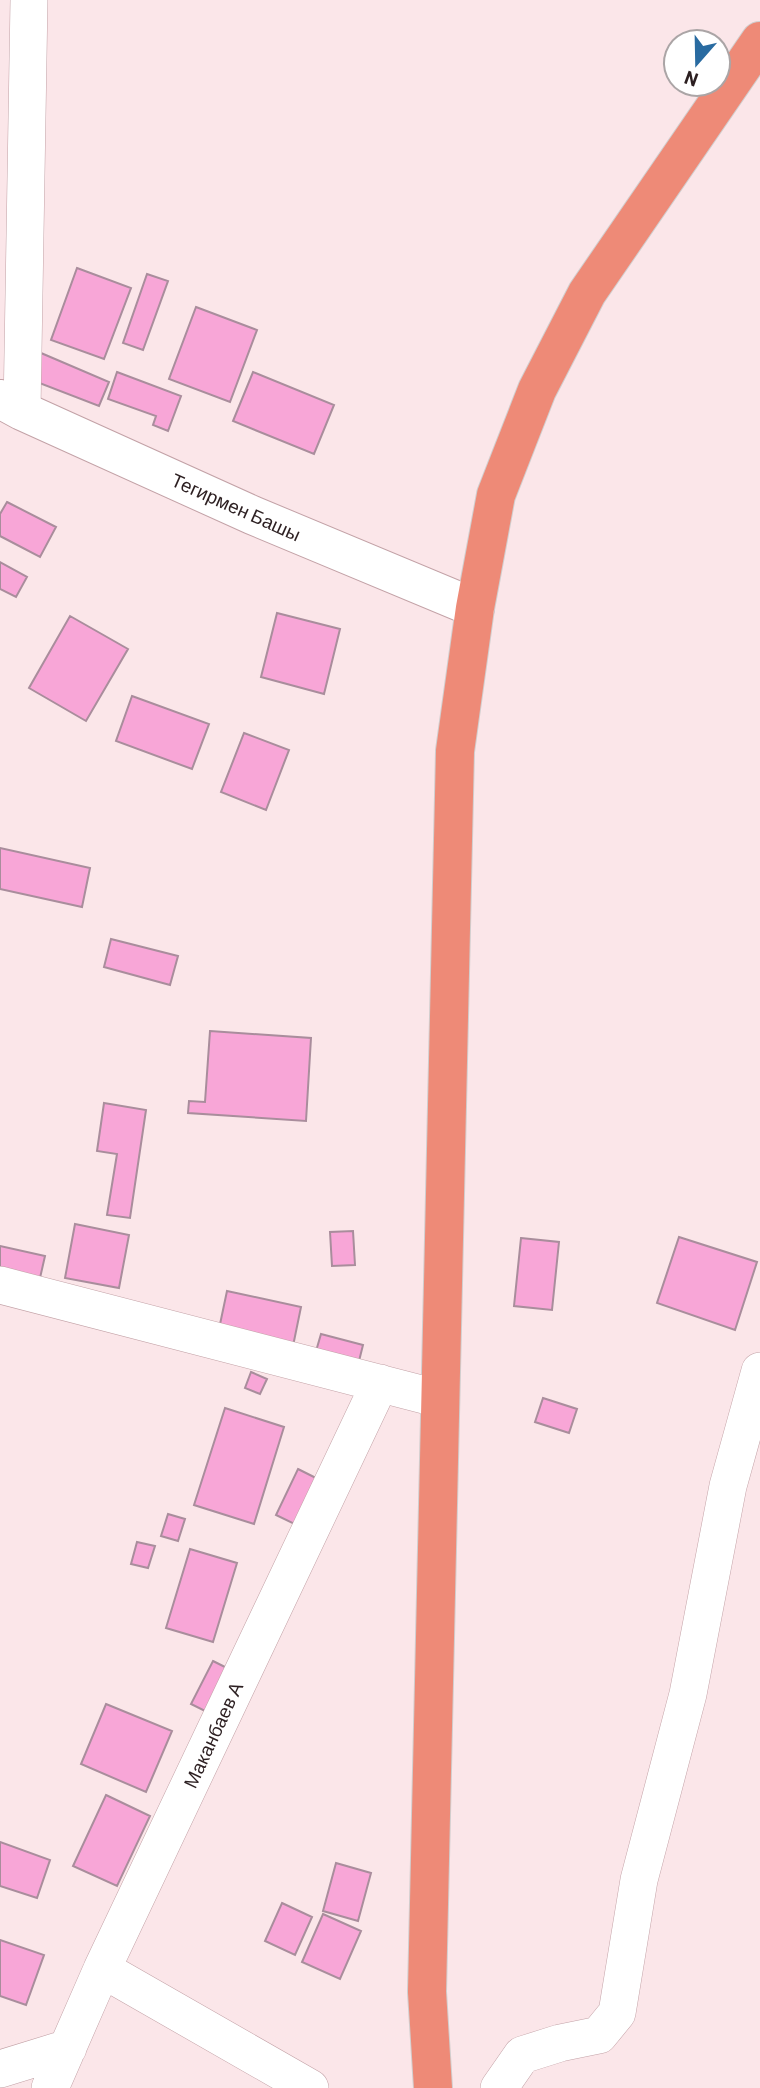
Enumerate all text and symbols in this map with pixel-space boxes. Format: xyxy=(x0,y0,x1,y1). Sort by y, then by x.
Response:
north arrow xyxy=(662,28,732,98)
text: N xyxy=(681,66,701,92)
street label: Тегирмен Башы xyxy=(168,468,304,545)
street label: Маканбаев А xyxy=(178,1678,247,1792)

